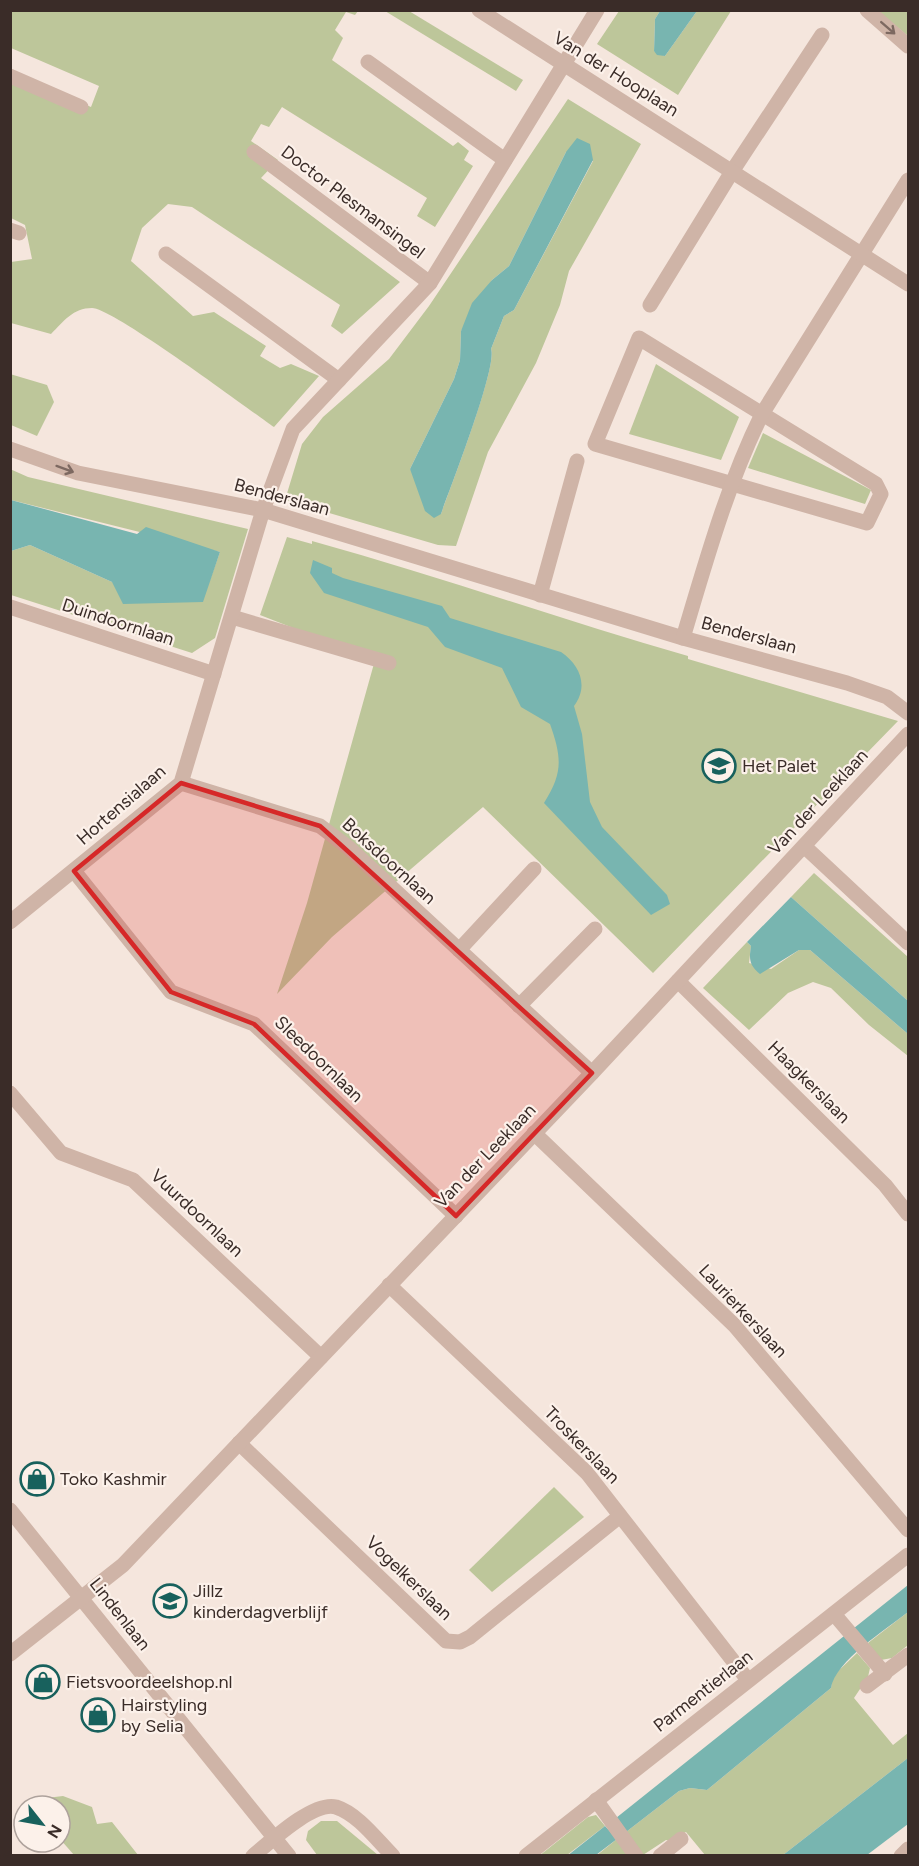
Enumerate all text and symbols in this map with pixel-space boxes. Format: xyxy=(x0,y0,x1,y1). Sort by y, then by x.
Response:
one-way arrow xyxy=(880,21,895,35)
street label: Van der Hooplaan xyxy=(549,27,683,121)
street label: Doctor Plesmansingel xyxy=(277,141,429,263)
one-way arrow xyxy=(56,464,74,475)
street label: Benderslaan xyxy=(232,474,332,520)
street label: Duindoornlaan xyxy=(59,594,177,650)
street label: Benderslaan xyxy=(699,612,799,658)
street label: Van der Leeklaan xyxy=(763,745,873,859)
school or university icon: Het Palet xyxy=(701,748,737,784)
place label: Het Palet xyxy=(742,755,817,777)
street label: Hortensialaan xyxy=(72,760,170,850)
street label: Boksdoornlaan xyxy=(338,813,440,909)
street label: Sleedoornlaan xyxy=(270,1011,368,1107)
street label: Haagkerslaan xyxy=(763,1036,855,1128)
street label: Van der Leeklaan xyxy=(430,1099,540,1213)
street label: Vuurdoornlaan xyxy=(146,1165,248,1261)
street label: Laurierkerslaan xyxy=(694,1260,792,1362)
street label: Troskerslaan xyxy=(540,1402,624,1488)
shop icon: Toko Kashmir xyxy=(19,1461,55,1497)
place label: Toko Kashmir xyxy=(60,1468,167,1490)
street label: Vogelkerslaan xyxy=(361,1531,457,1625)
street label: Lindenlaan xyxy=(85,1573,155,1655)
place label: Jillz kinderdagverblijf xyxy=(193,1580,328,1623)
school or university icon: Jillz kinderdagverblijf xyxy=(152,1583,188,1619)
street label: Parmentierlaan xyxy=(649,1645,757,1737)
shop icon: Fietsvoordeelshop.nl xyxy=(25,1664,61,1700)
place label: Fietsvoordeelshop.nl xyxy=(66,1671,233,1693)
place label: Hairstyling by Selia xyxy=(121,1694,207,1737)
shop icon: Hairstyling by Selia xyxy=(80,1697,116,1733)
north arrow xyxy=(12,1794,72,1854)
text: N xyxy=(43,1821,66,1842)

